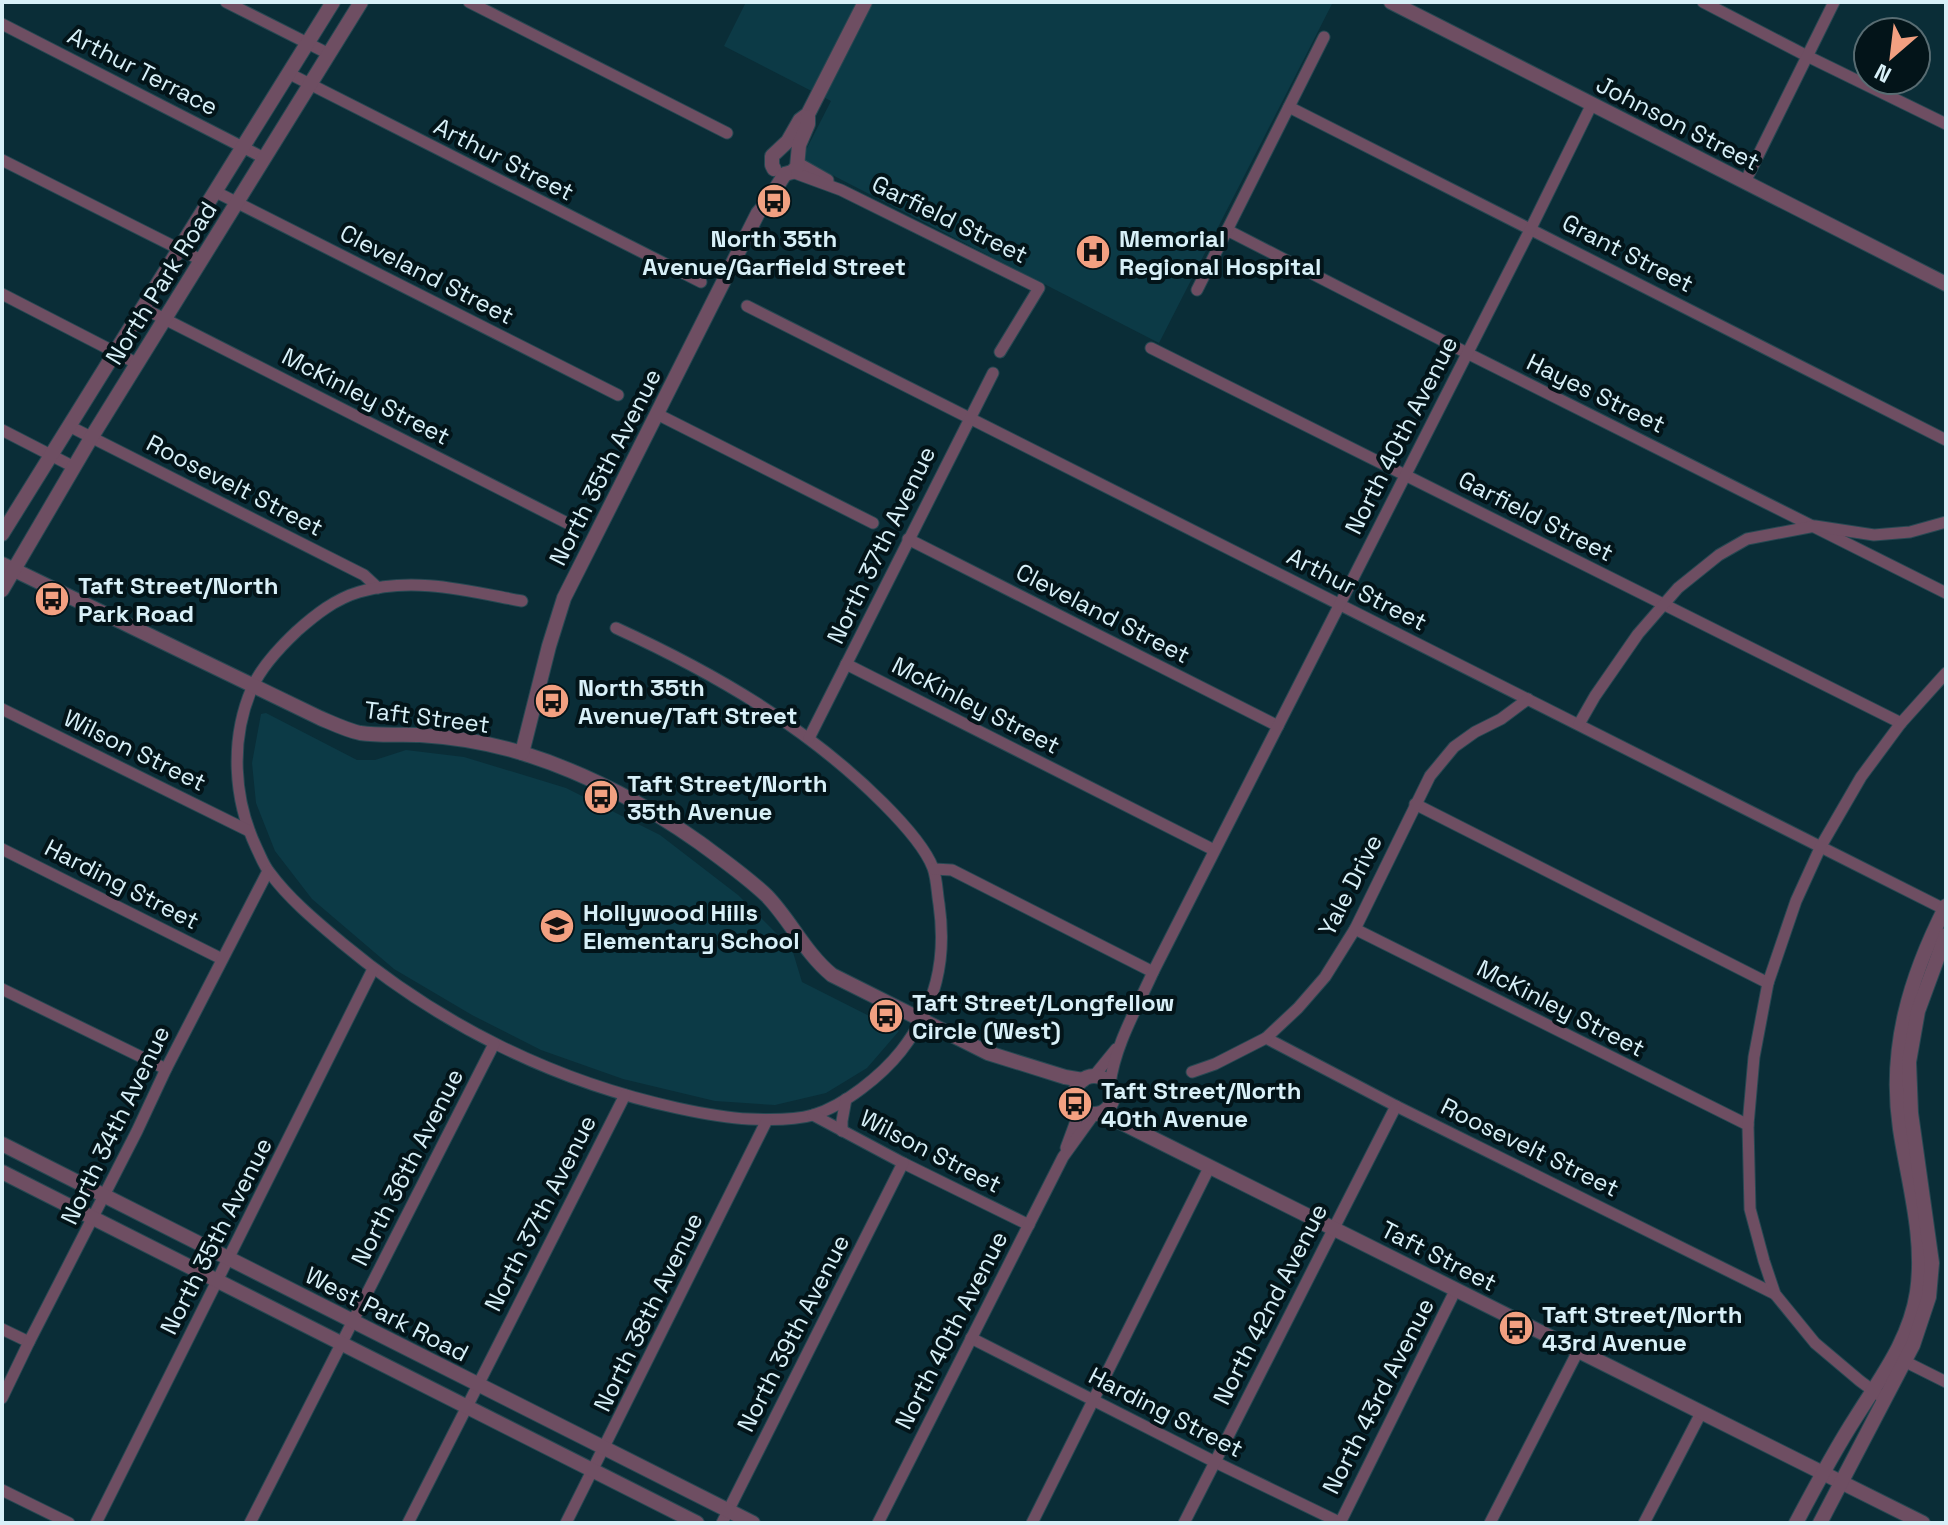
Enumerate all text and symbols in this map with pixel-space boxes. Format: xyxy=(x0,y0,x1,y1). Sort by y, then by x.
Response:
north arrow xyxy=(1852,16,1932,96)
street label: Arthur Terrace xyxy=(63,20,223,122)
text: N xyxy=(1870,58,1896,89)
street label: Johnson Street xyxy=(1591,68,1765,178)
street label: Arthur Street xyxy=(429,110,579,208)
street label: Garfield Street xyxy=(867,168,1033,270)
bus stop icon: North 35th Avenue/Garfield Street xyxy=(755,182,793,220)
street label: North Park Road xyxy=(98,196,224,370)
street label: Grant Street xyxy=(1557,207,1699,299)
street label: Cleveland Street xyxy=(335,217,519,331)
place label: North 35th Avenue/Garfield Street xyxy=(642,223,906,282)
place label: Memorial Regional Hospital xyxy=(1119,223,1321,282)
hospital icon: Memorial Regional Hospital xyxy=(1074,233,1112,271)
street label: North 40th Avenue xyxy=(1338,331,1464,539)
street label: McKinley Street xyxy=(277,340,455,452)
street label: Hayes Street xyxy=(1522,346,1670,440)
street label: North 35th Avenue xyxy=(542,363,668,571)
street label: Roosevelt Street xyxy=(141,427,329,543)
street label: North 37th Avenue xyxy=(820,441,942,649)
street label: Garfield Street xyxy=(1453,464,1619,568)
street label: Arthur Street xyxy=(1282,540,1432,638)
street label: Cleveland Street xyxy=(1011,556,1195,670)
place label: Taft Street/North Park Road xyxy=(78,570,278,629)
bus stop icon: Taft Street/North Park Road xyxy=(33,580,71,618)
street label: McKinley Street xyxy=(887,649,1065,761)
place label: North 35th Avenue/Taft Street xyxy=(578,672,797,731)
bus stop icon: North 35th Avenue/Taft Street xyxy=(533,682,571,720)
street label: Taft Street xyxy=(363,694,491,740)
street label: Wilson Street xyxy=(59,702,211,798)
place label: Taft Street/North 35th Avenue xyxy=(627,768,827,827)
bus stop icon: Taft Street/North 35th Avenue xyxy=(582,778,620,816)
street label: Yale Drive xyxy=(1311,829,1389,941)
street label: Harding Street xyxy=(40,832,204,936)
place label: Hollywood Hills Elementary School xyxy=(583,897,800,956)
school or university icon: Hollywood Hills Elementary School xyxy=(538,907,576,945)
street label: McKinley Street xyxy=(1472,952,1650,1064)
place label: Taft Street/Longfellow Circle (West) xyxy=(912,987,1174,1046)
bus stop icon: Taft Street/Longfellow Circle (West) xyxy=(867,997,905,1035)
street label: North 34th Avenue xyxy=(53,1020,177,1230)
street label: North 36th Avenue xyxy=(344,1063,470,1271)
place label: Taft Street/North 40th Avenue xyxy=(1101,1075,1301,1134)
bus stop icon: Taft Street/North 40th Avenue xyxy=(1056,1085,1094,1123)
street label: Roosevelt Street xyxy=(1436,1090,1624,1204)
street label: Wilson Street xyxy=(855,1102,1007,1200)
street label: North 37th Avenue xyxy=(477,1110,603,1316)
street label: North 35th Avenue xyxy=(153,1132,279,1340)
street label: North 42nd Avenue xyxy=(1206,1198,1334,1410)
street label: North 38th Avenue xyxy=(586,1207,710,1417)
street label: Taft Street xyxy=(1376,1214,1502,1298)
street label: North 40th Avenue xyxy=(888,1226,1014,1434)
street label: North 39th Avenue xyxy=(730,1229,856,1437)
street label: West Park Road xyxy=(300,1259,474,1369)
street label: North 43rd Avenue xyxy=(1315,1293,1441,1499)
place label: Taft Street/North 43rd Avenue xyxy=(1542,1299,1742,1358)
bus stop icon: Taft Street/North 43rd Avenue xyxy=(1497,1309,1535,1347)
street label: Harding Street xyxy=(1084,1360,1248,1464)

